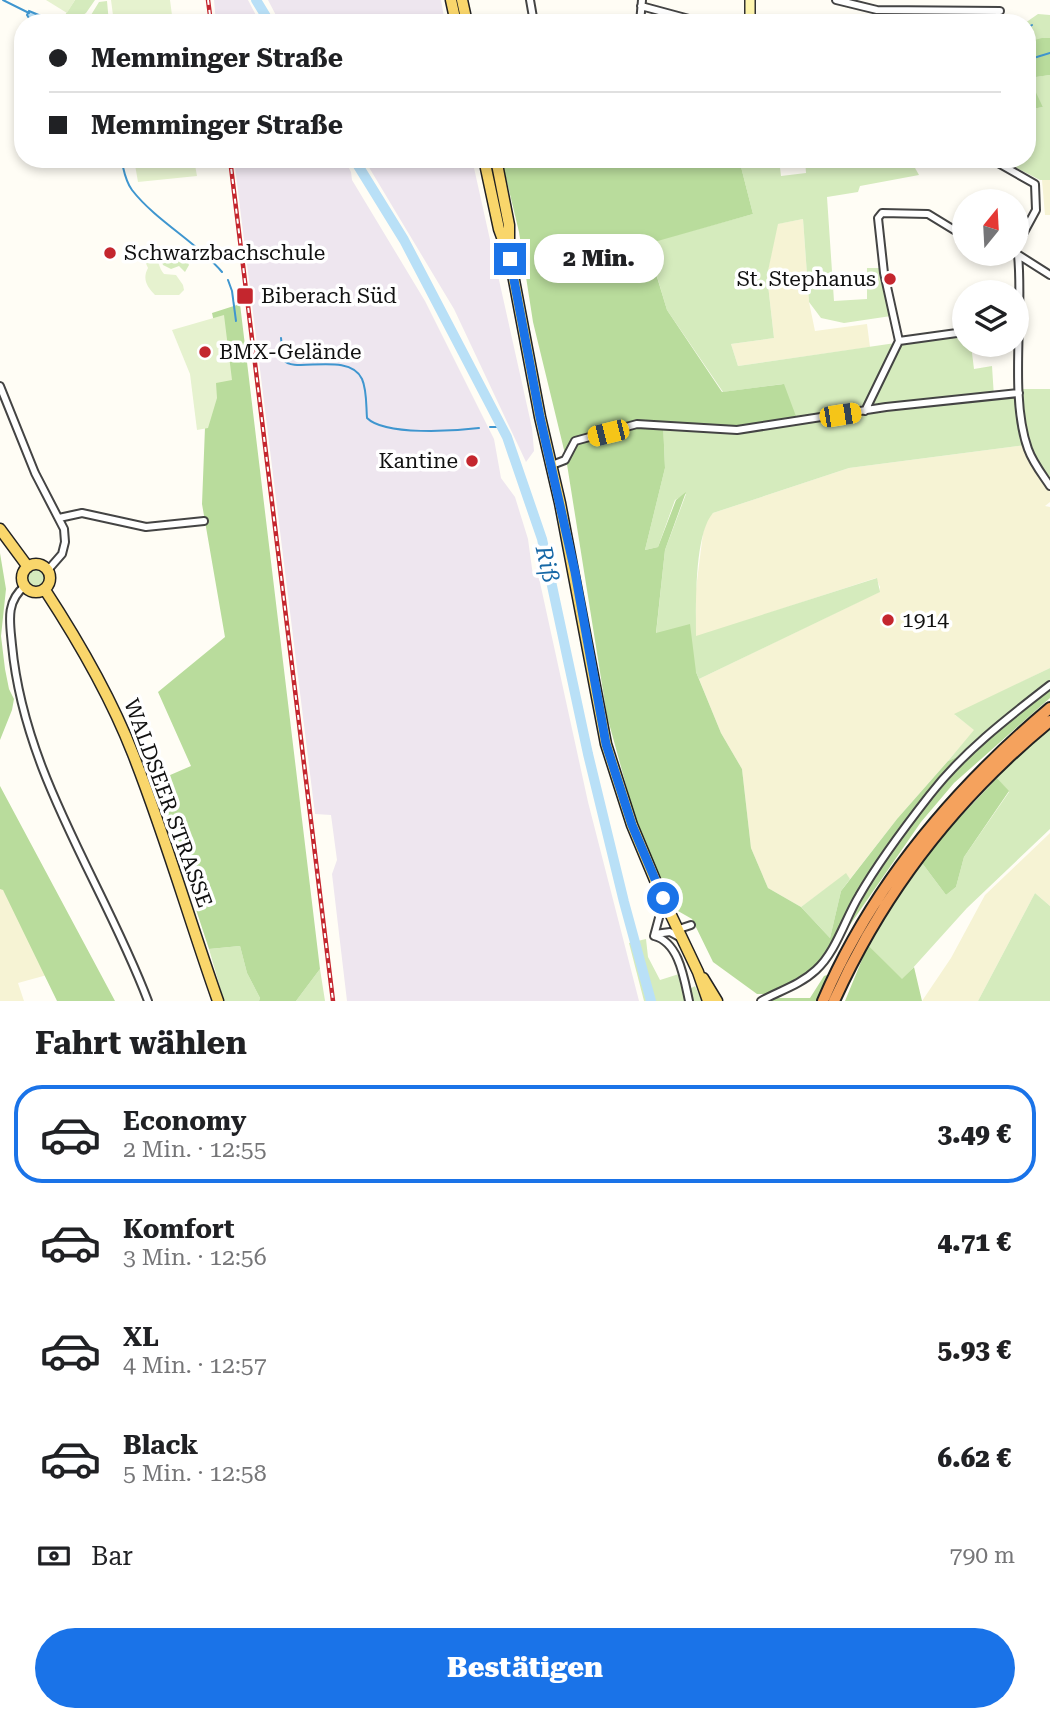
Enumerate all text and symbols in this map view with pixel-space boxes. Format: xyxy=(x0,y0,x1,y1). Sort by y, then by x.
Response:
text: Memminger Straße xyxy=(91,43,343,73)
text: Memminger Straße xyxy=(91,110,343,140)
north arrow xyxy=(952,189,1029,266)
map controls xyxy=(952,189,1029,357)
callout: 2 Min. xyxy=(534,234,664,284)
place label: Schwarzbachschule xyxy=(124,241,325,265)
route end xyxy=(494,243,526,275)
marker: Schwarzbachschule xyxy=(102,245,118,261)
text: 2 Min. xyxy=(563,245,635,272)
place label: St. Stephanus xyxy=(737,267,876,291)
marker: St. Stephanus xyxy=(882,271,898,287)
button: layers xyxy=(952,280,1029,357)
place label: Biberach Süd xyxy=(261,284,397,308)
marker: Biberach Süd xyxy=(235,286,255,306)
place label: BMX-Gelände xyxy=(219,340,362,364)
marker: BMX-Gelände xyxy=(197,344,213,360)
car xyxy=(818,401,863,429)
car xyxy=(586,418,631,448)
place label: Kantine xyxy=(378,449,458,473)
marker: Kantine xyxy=(464,453,480,469)
water label: Riß xyxy=(529,542,564,585)
place label: 1914 xyxy=(902,608,949,632)
marker: 1914 xyxy=(880,612,896,628)
street label: WALDSEER STRASSE xyxy=(119,695,217,911)
route start xyxy=(647,882,679,914)
text: Fahrt wählen xyxy=(35,1024,247,1062)
icon: car xyxy=(39,1103,102,1166)
text: Economy xyxy=(123,1106,246,1136)
text: 3.49 € xyxy=(938,1119,1011,1149)
text: 2 Min. · 12:55 xyxy=(123,1136,267,1163)
icon: car xyxy=(39,1211,102,1274)
text: Komfort xyxy=(123,1214,235,1244)
text: 4.71 € xyxy=(938,1227,1011,1257)
text: 3 Min. · 12:56 xyxy=(123,1244,267,1271)
icon: car xyxy=(39,1319,102,1382)
text: XL xyxy=(123,1322,159,1352)
text: 5.93 € xyxy=(938,1335,1011,1365)
text: 4 Min. · 12:57 xyxy=(123,1352,267,1379)
icon: car xyxy=(39,1427,102,1490)
text: Black xyxy=(123,1430,198,1460)
text: 6.62 € xyxy=(938,1443,1011,1473)
text: 5 Min. · 12:58 xyxy=(123,1460,267,1487)
icon: cash xyxy=(35,1537,73,1575)
text: Bar xyxy=(91,1541,133,1571)
text: 790 m xyxy=(950,1542,1015,1569)
button: Bestätigen xyxy=(35,1628,1015,1708)

